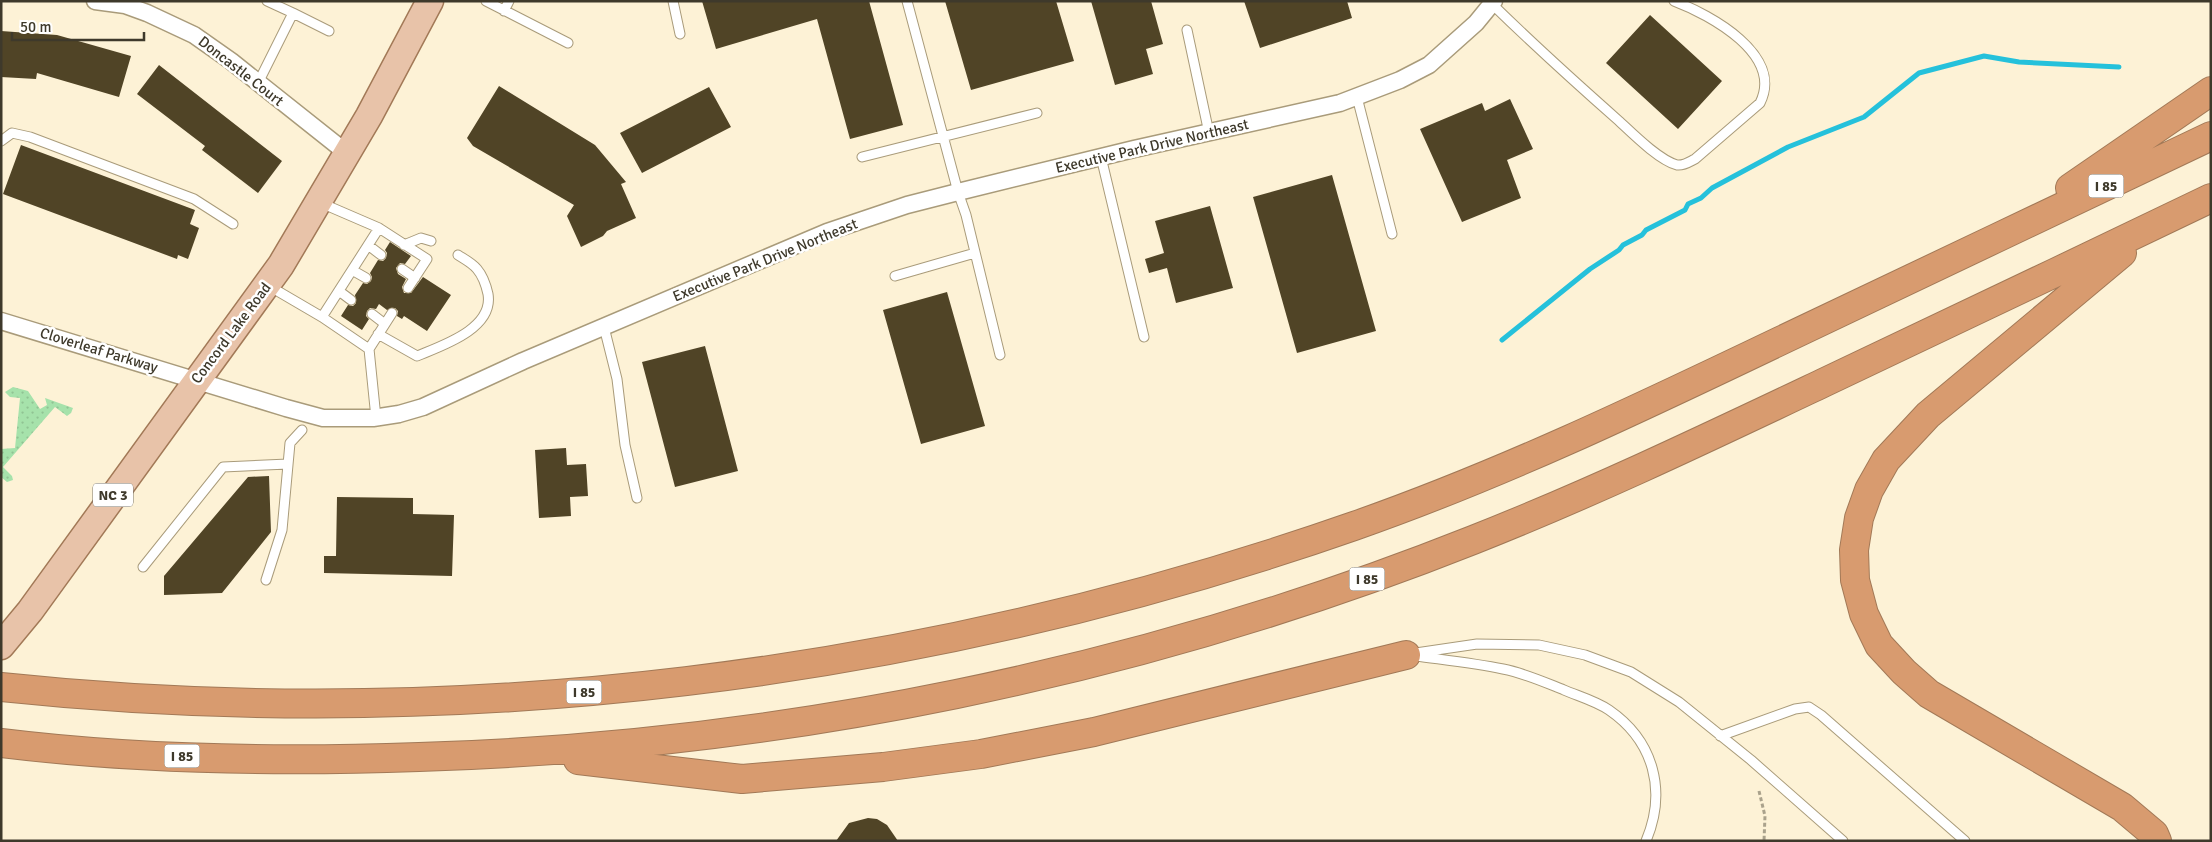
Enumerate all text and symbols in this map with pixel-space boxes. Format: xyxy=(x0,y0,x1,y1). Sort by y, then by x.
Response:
scale bar xyxy=(12,10,145,42)
text: 50 m xyxy=(20,18,51,36)
street label: Doncastle Court xyxy=(195,32,287,110)
street label: Executive Park Drive Northeast xyxy=(1054,115,1250,177)
road number: I 85 xyxy=(2088,175,2124,198)
street label: Executive Park Drive Northeast xyxy=(670,215,860,305)
street label: Concord Lake Road xyxy=(187,279,275,387)
street label: Cloverleaf Parkway xyxy=(38,324,160,376)
road number: NC 3 xyxy=(93,484,133,506)
road number: I 85 xyxy=(1350,568,1384,590)
road number: I 85 xyxy=(566,680,602,704)
road number: I 85 xyxy=(164,744,200,768)

